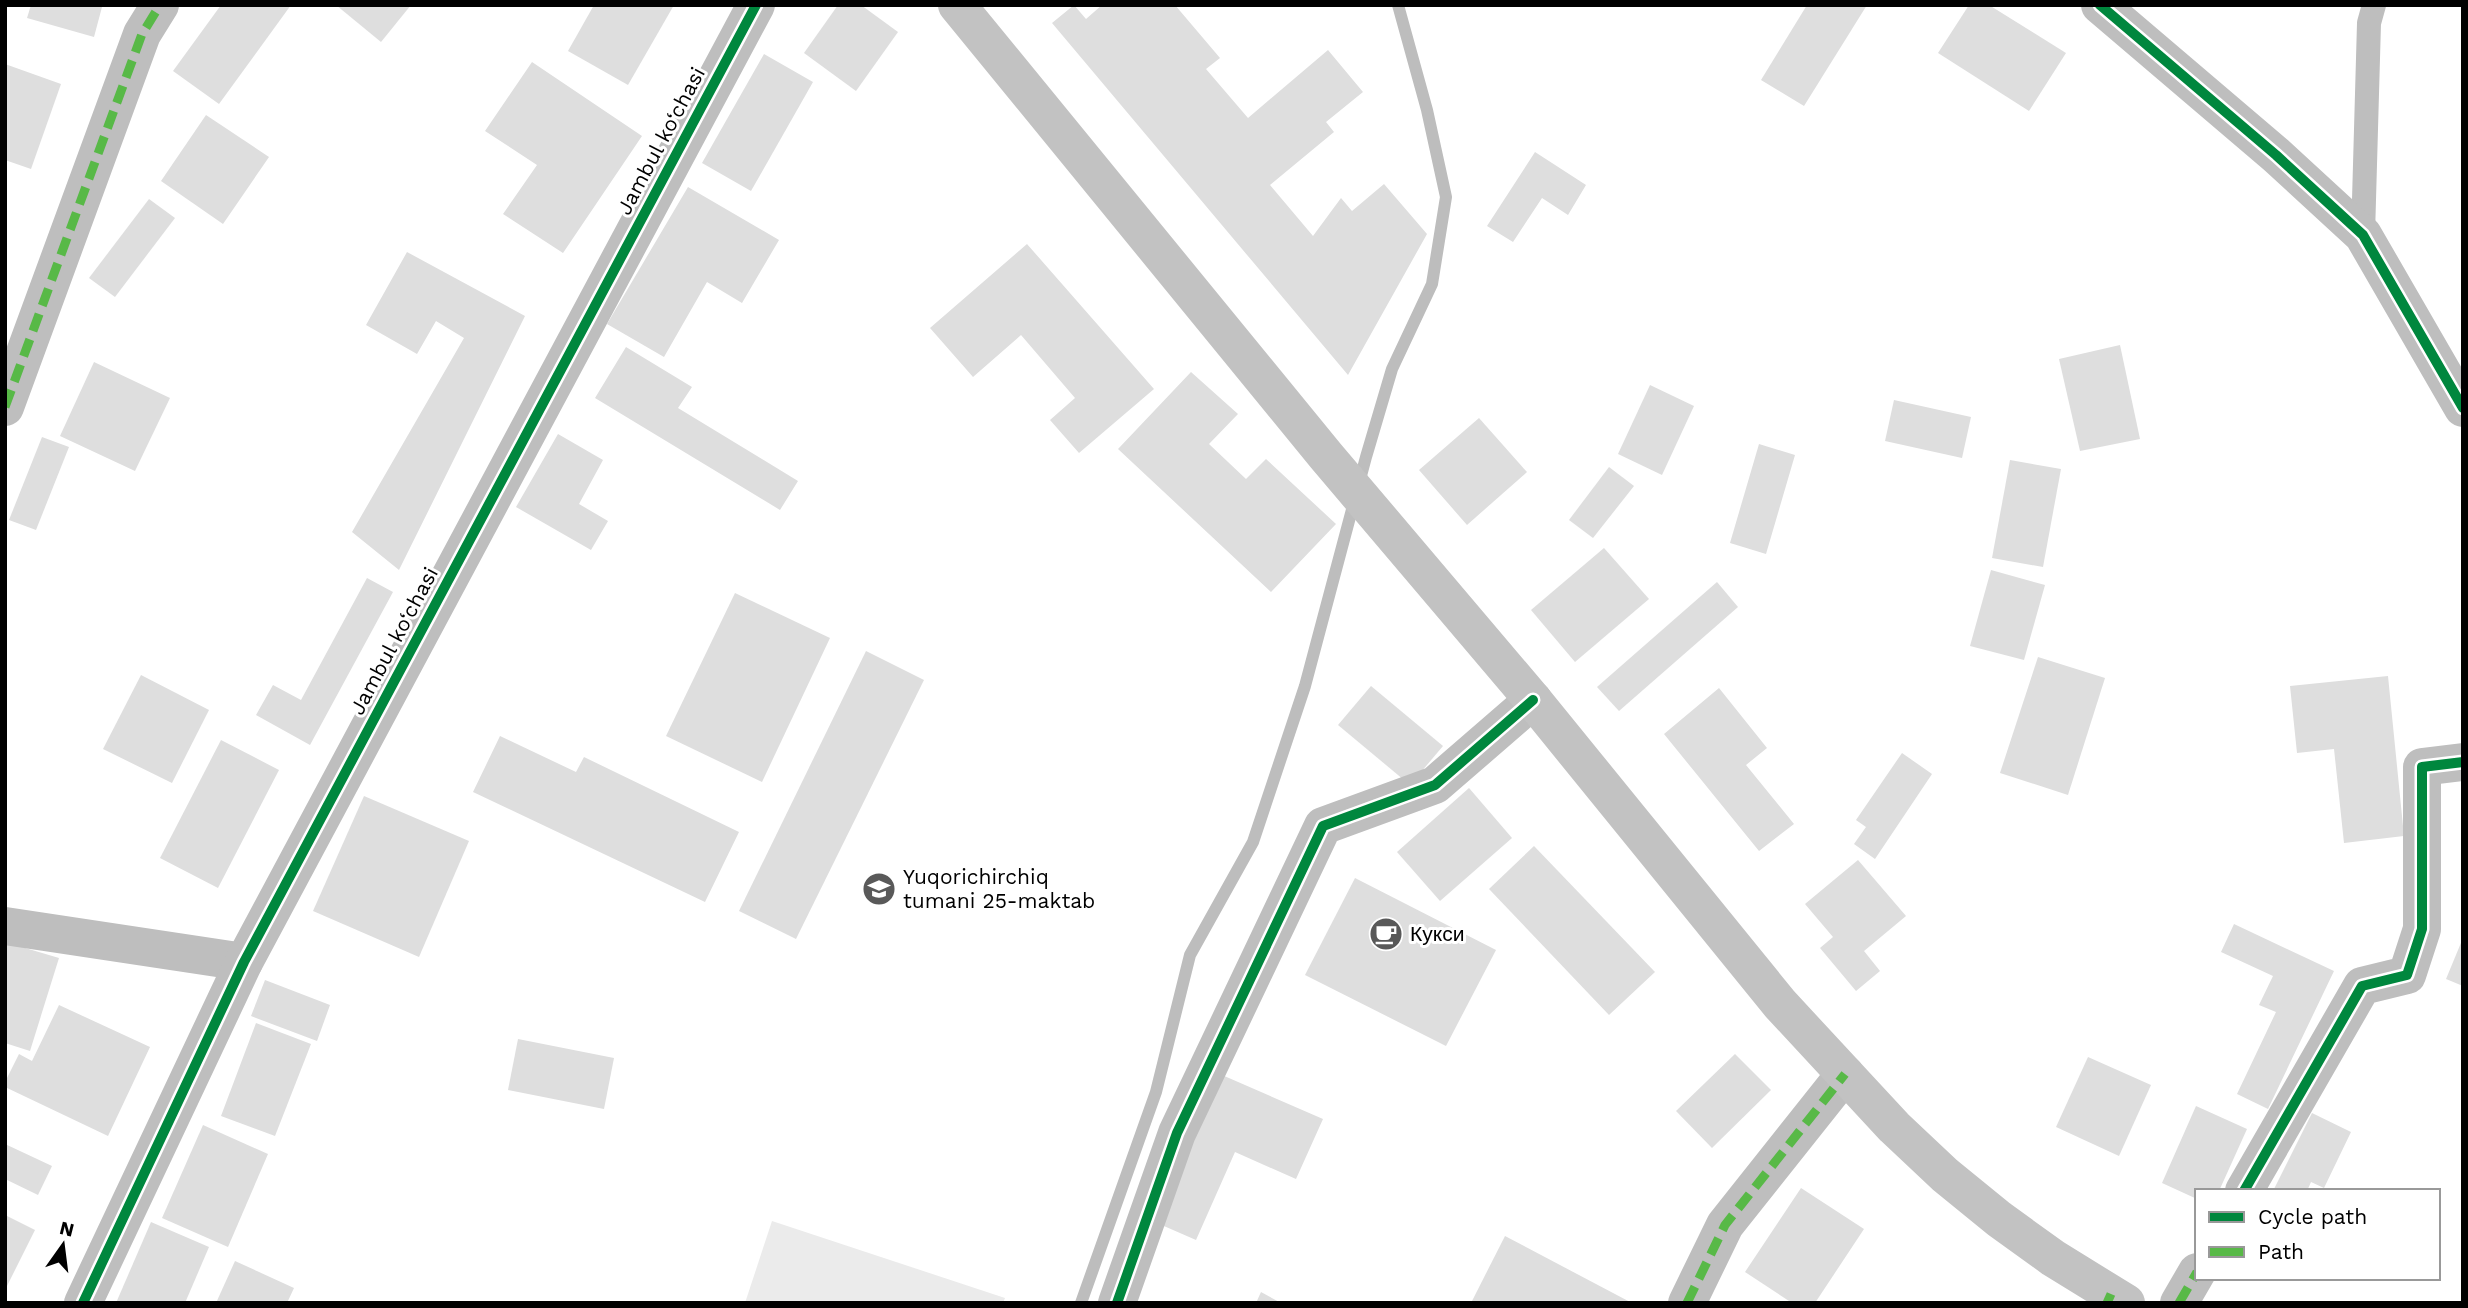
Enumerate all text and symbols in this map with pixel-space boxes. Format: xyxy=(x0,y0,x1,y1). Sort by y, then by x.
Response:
street label: Jambul ko‘chasi xyxy=(611,63,710,219)
street label: Jambul ko‘chasi xyxy=(344,563,443,719)
place label: Yuqorichirchiq tumani 25-maktab xyxy=(903,864,1095,913)
school or university icon: Yuqorichirchiq tumani 25-maktab xyxy=(860,870,898,908)
cafe icon: Кукси xyxy=(1367,915,1405,953)
place label: Кукси xyxy=(1410,921,1464,946)
legend xyxy=(2195,1189,2440,1280)
text: Cycle path xyxy=(2258,1204,2367,1229)
north arrow xyxy=(28,1210,98,1280)
text: N xyxy=(57,1216,77,1242)
text: Path xyxy=(2258,1239,2304,1264)

